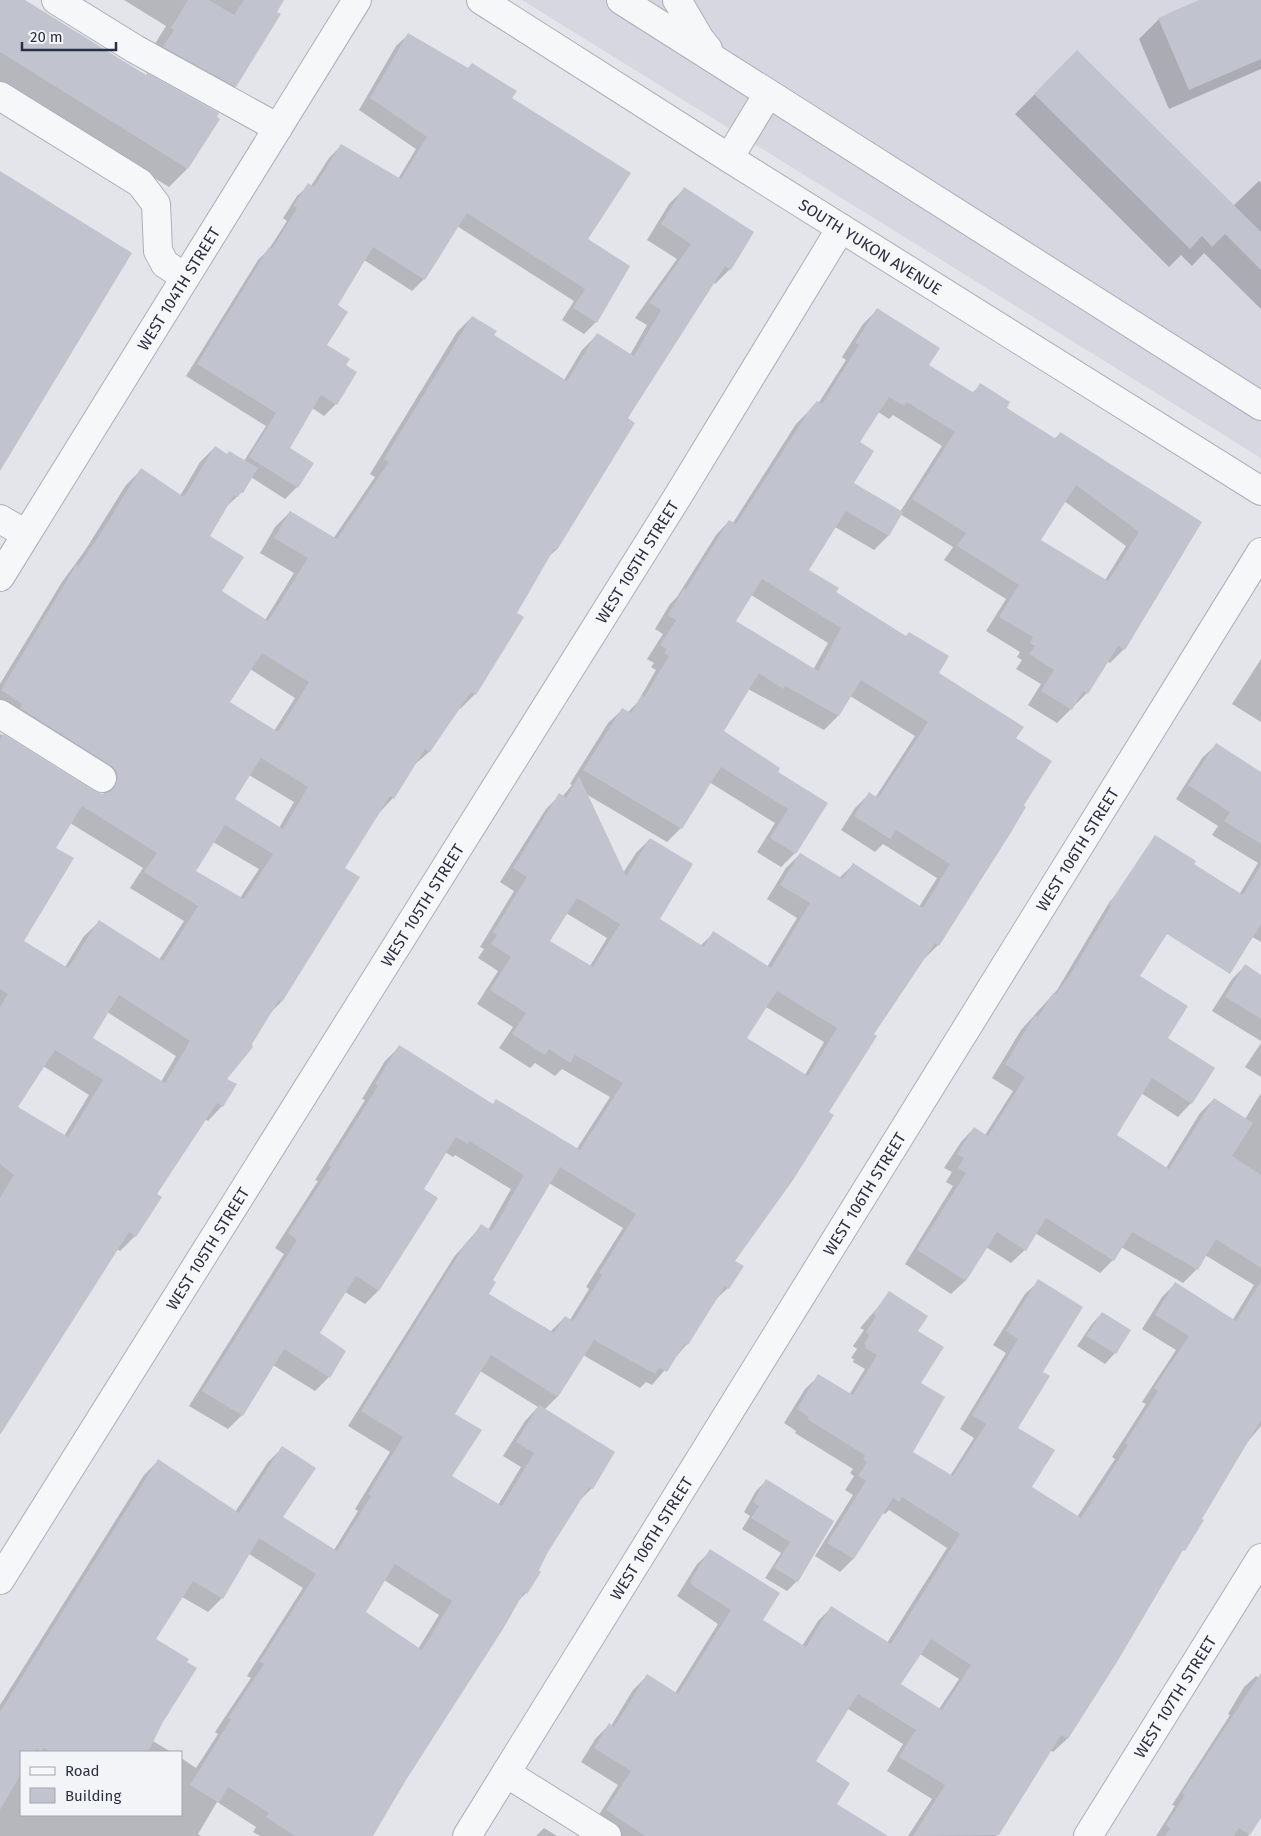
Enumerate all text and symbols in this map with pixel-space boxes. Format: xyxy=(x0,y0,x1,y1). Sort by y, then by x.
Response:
scale bar xyxy=(22,20,116,52)
text: 20 m xyxy=(30,28,63,46)
street label: SOUTH YUKON AVENUE xyxy=(795,195,946,298)
street label: WEST 104TH STREET xyxy=(133,223,224,354)
street label: WEST 105TH STREET xyxy=(591,496,683,627)
street label: WEST 106TH STREET xyxy=(1032,784,1123,914)
street label: WEST 105TH STREET xyxy=(377,840,468,970)
street label: WEST 106TH STREET xyxy=(819,1128,910,1259)
street label: WEST 105TH STREET xyxy=(162,1183,253,1313)
street label: WEST 106TH STREET xyxy=(606,1473,697,1603)
street label: WEST 107TH STREET xyxy=(1130,1632,1220,1761)
legend xyxy=(20,1751,182,1816)
text: Road xyxy=(65,1762,100,1780)
text: Building xyxy=(65,1787,121,1805)

